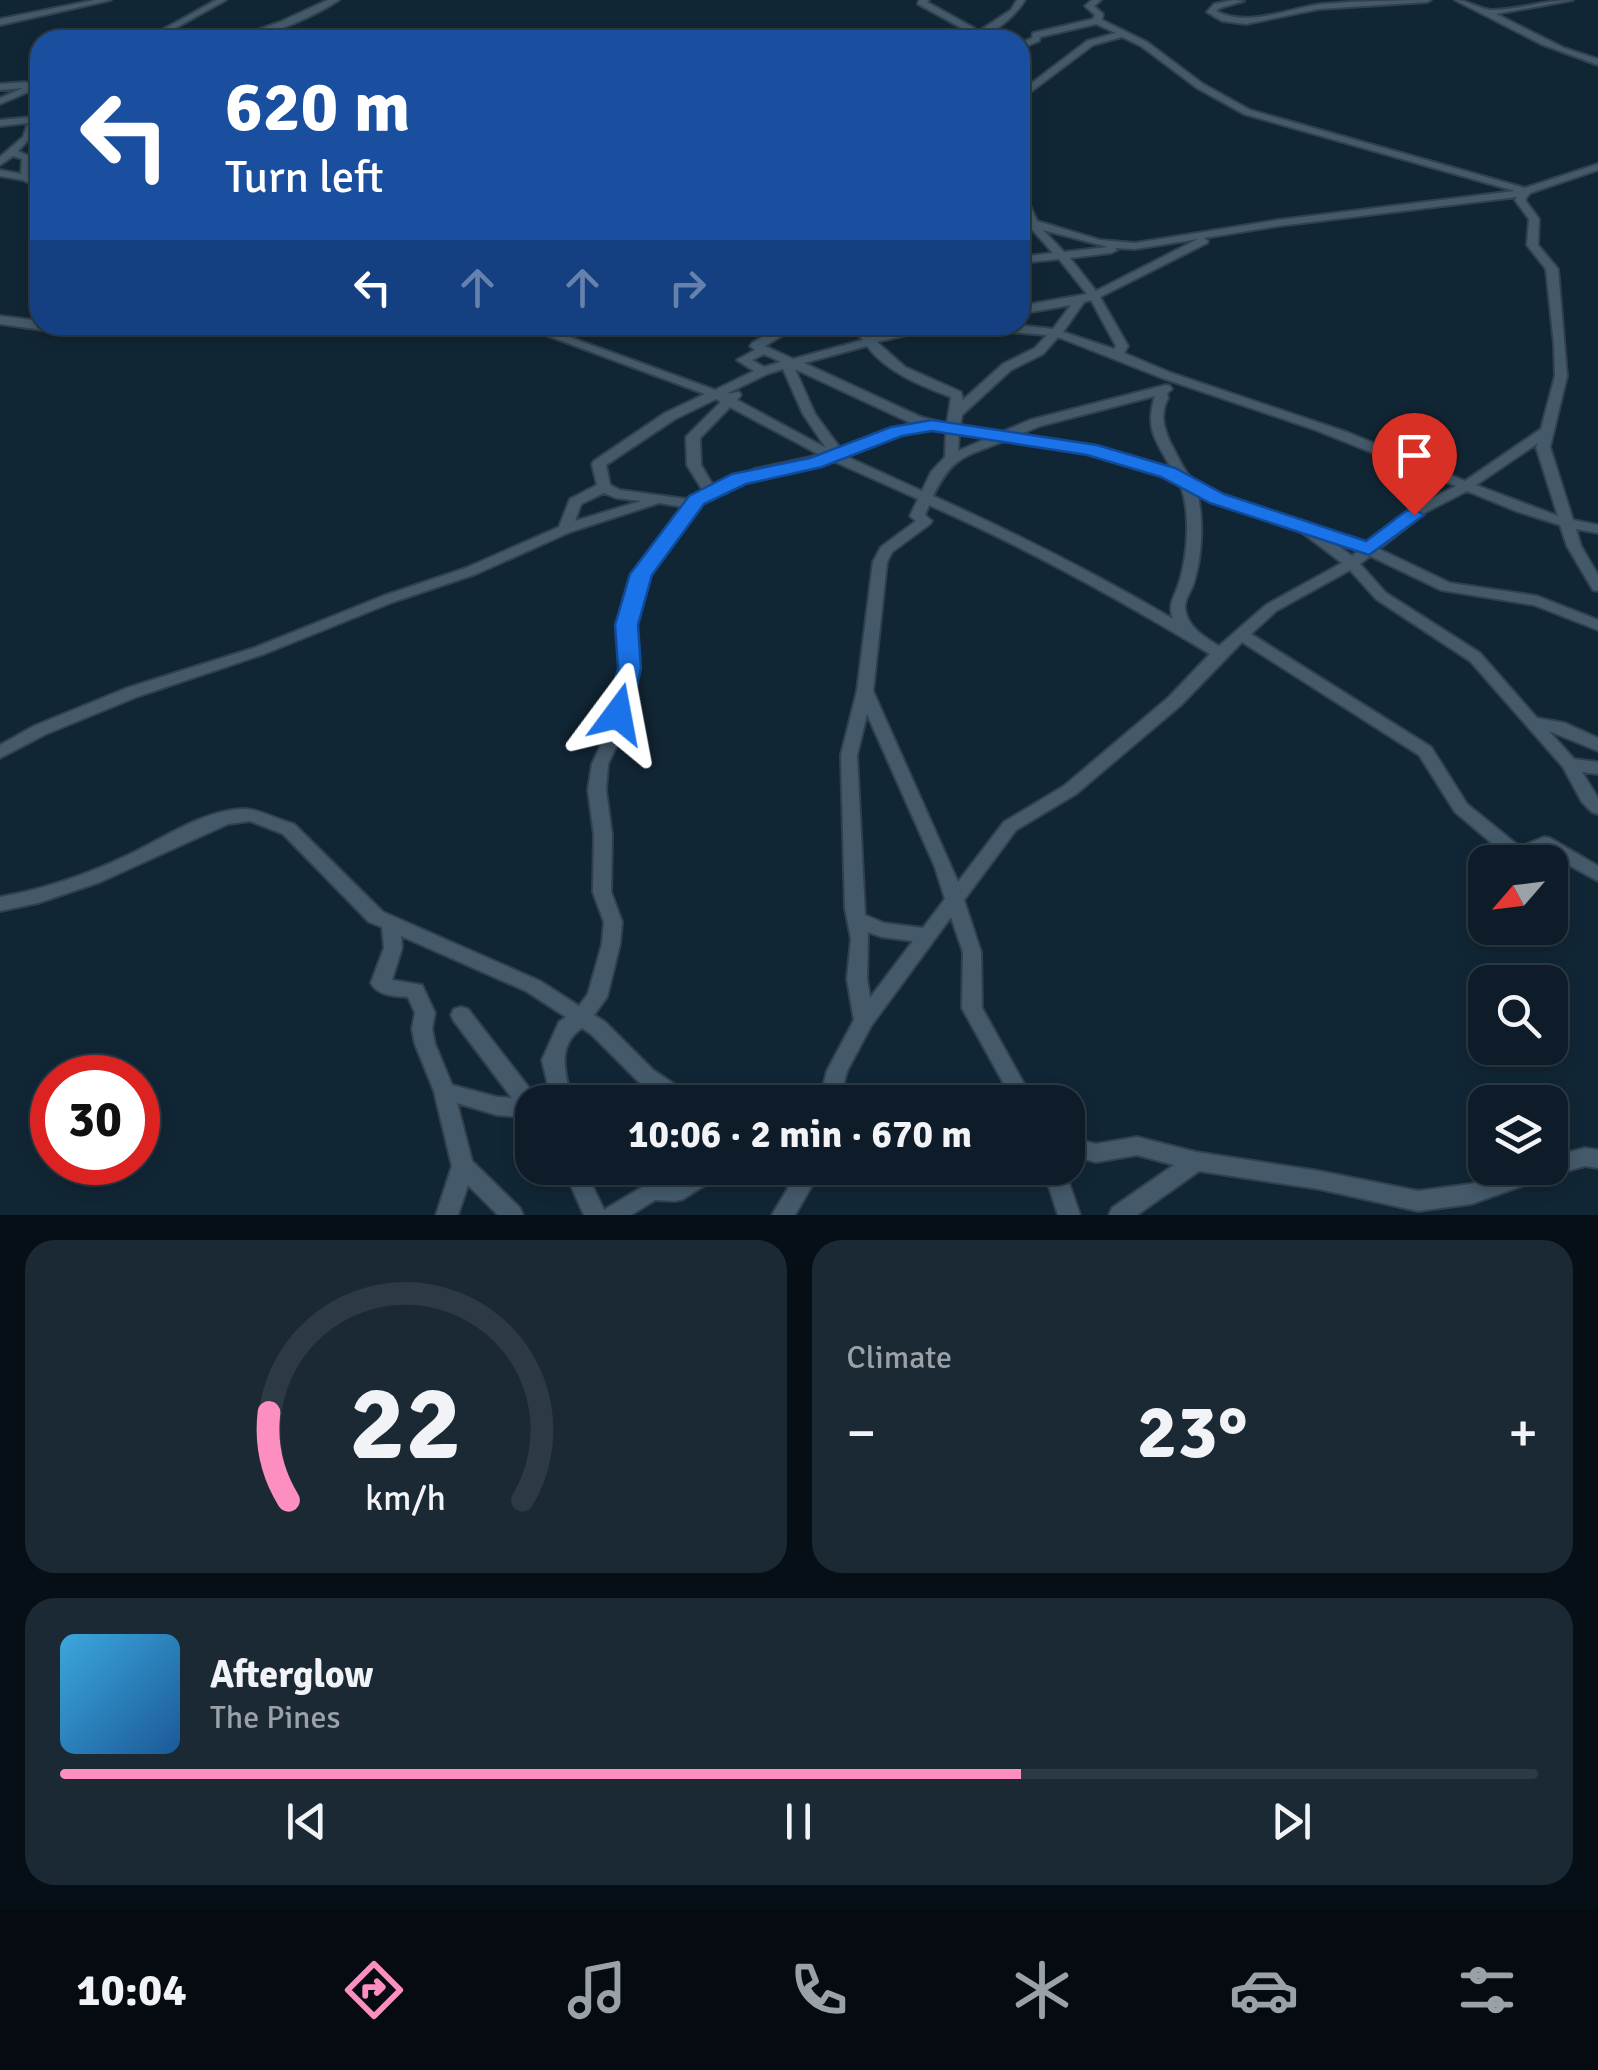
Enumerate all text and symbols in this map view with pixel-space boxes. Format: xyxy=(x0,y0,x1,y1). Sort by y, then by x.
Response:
text: 620 m xyxy=(225,64,410,150)
icon: left xyxy=(60,70,190,200)
text: Turn left xyxy=(225,150,384,205)
icon: left xyxy=(345,260,400,315)
icon: ahead xyxy=(450,260,505,315)
icon: ahead xyxy=(555,260,610,315)
icon: right xyxy=(660,260,715,315)
pin xyxy=(1372,413,1457,516)
icon: arrive xyxy=(1387,428,1442,483)
position arrow xyxy=(566,662,670,766)
north arrow xyxy=(1468,845,1568,945)
map controls xyxy=(1468,845,1568,1185)
button: search xyxy=(1468,965,1568,1065)
speed limit sign: 30 xyxy=(30,1055,160,1185)
button: layers xyxy=(1468,1085,1568,1185)
text: 10:06 · 2 min · 670 m xyxy=(628,1111,972,1158)
text: Climate xyxy=(847,1338,952,1377)
text: 22 xyxy=(350,1360,462,1488)
text: 23° xyxy=(1137,1386,1248,1479)
text: − xyxy=(847,1399,876,1467)
text: + xyxy=(1508,1399,1538,1467)
text: km/h xyxy=(365,1476,446,1520)
text: Afterglow xyxy=(210,1651,373,1698)
text: The Pines xyxy=(210,1698,341,1737)
icon: previous xyxy=(279,1794,334,1849)
icon: pause xyxy=(771,1794,826,1849)
icon: next xyxy=(1264,1794,1319,1849)
icon: directions xyxy=(339,1955,409,2025)
icon: music xyxy=(562,1955,632,2025)
icon: phone xyxy=(784,1955,854,2025)
icon: climate xyxy=(1007,1955,1077,2025)
icon: car xyxy=(1229,1955,1299,2025)
icon: filters xyxy=(1452,1955,1522,2025)
text: 10:04 xyxy=(76,1963,187,2018)

